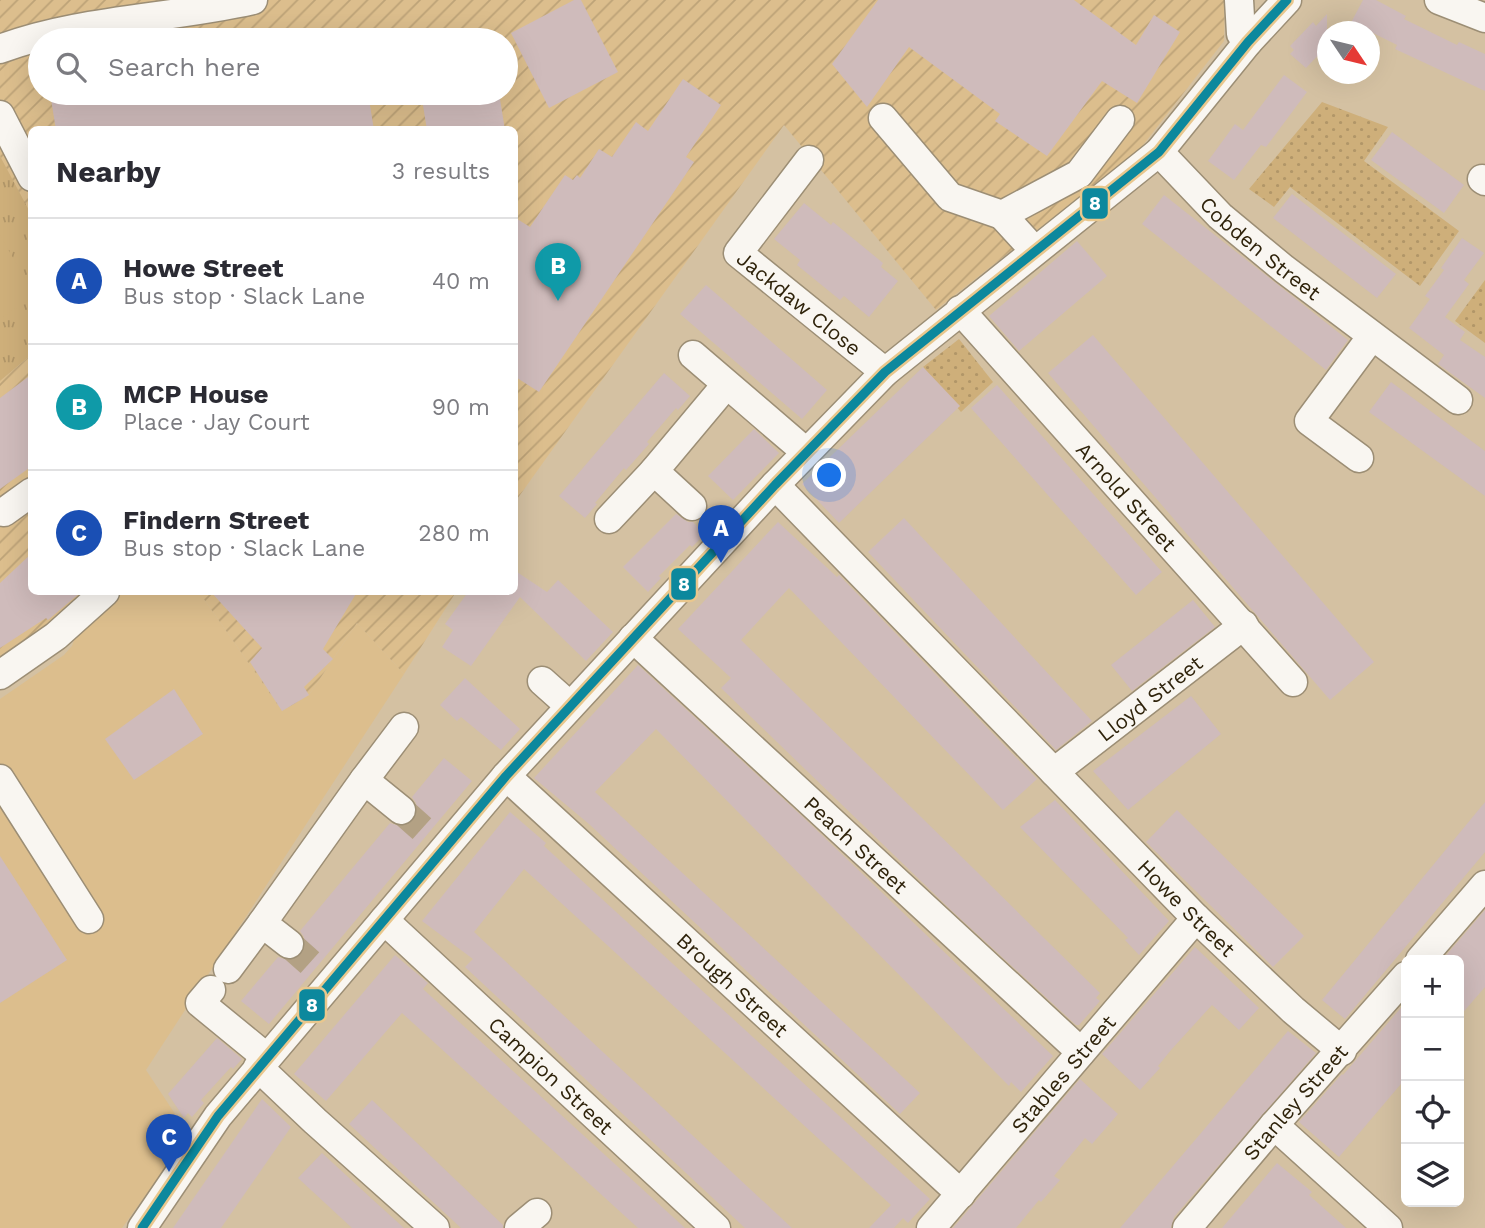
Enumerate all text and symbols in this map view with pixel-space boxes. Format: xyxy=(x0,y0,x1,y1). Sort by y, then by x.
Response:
north arrow xyxy=(1317,21,1380,84)
search box xyxy=(28,28,518,105)
icon: search xyxy=(52,48,90,86)
text: Search here xyxy=(108,52,260,82)
text: Nearby xyxy=(56,154,161,189)
text: 3 results xyxy=(392,158,490,185)
line badge: 8 xyxy=(1081,187,1109,220)
street label: Cobden Street xyxy=(1195,191,1326,305)
text: 8 xyxy=(1089,192,1101,215)
pin: B xyxy=(535,243,581,301)
street label: Jackdaw Close xyxy=(732,245,867,360)
text: Howe Street xyxy=(123,253,283,283)
text: A xyxy=(71,268,87,295)
text: 40 m xyxy=(432,268,490,295)
text: Bus stop · Slack Lane xyxy=(123,283,365,310)
text: MCP House xyxy=(123,379,269,409)
text: B xyxy=(71,394,87,421)
text: 90 m xyxy=(432,394,490,421)
text: Place · Jay Court xyxy=(123,409,310,436)
street label: Arnold Street xyxy=(1071,436,1182,556)
your location xyxy=(812,458,846,492)
text: Findern Street xyxy=(123,505,309,535)
pin: A xyxy=(698,505,744,563)
text: C xyxy=(71,520,87,547)
text: 280 m xyxy=(418,520,490,547)
text: Bus stop · Slack Lane xyxy=(123,535,365,562)
line badge: 8 xyxy=(670,567,697,601)
text: 8 xyxy=(678,573,690,596)
street label: Lloyd Street xyxy=(1092,649,1207,746)
street label: Peach Street xyxy=(799,790,913,898)
street label: Howe Street xyxy=(1133,854,1241,961)
street label: Brough Street xyxy=(672,927,794,1042)
map controls xyxy=(1401,955,1464,1207)
button: + xyxy=(1401,955,1464,1018)
line badge: 8 xyxy=(298,988,326,1022)
text: 8 xyxy=(306,994,318,1017)
street label: Stables Street xyxy=(1006,1009,1120,1138)
street label: Campion Street xyxy=(484,1011,619,1139)
button: − xyxy=(1401,1018,1464,1081)
street label: Stanley Street xyxy=(1237,1039,1353,1165)
button: locate xyxy=(1401,1081,1464,1144)
pin: C xyxy=(146,1114,192,1172)
button: layers xyxy=(1401,1144,1464,1207)

